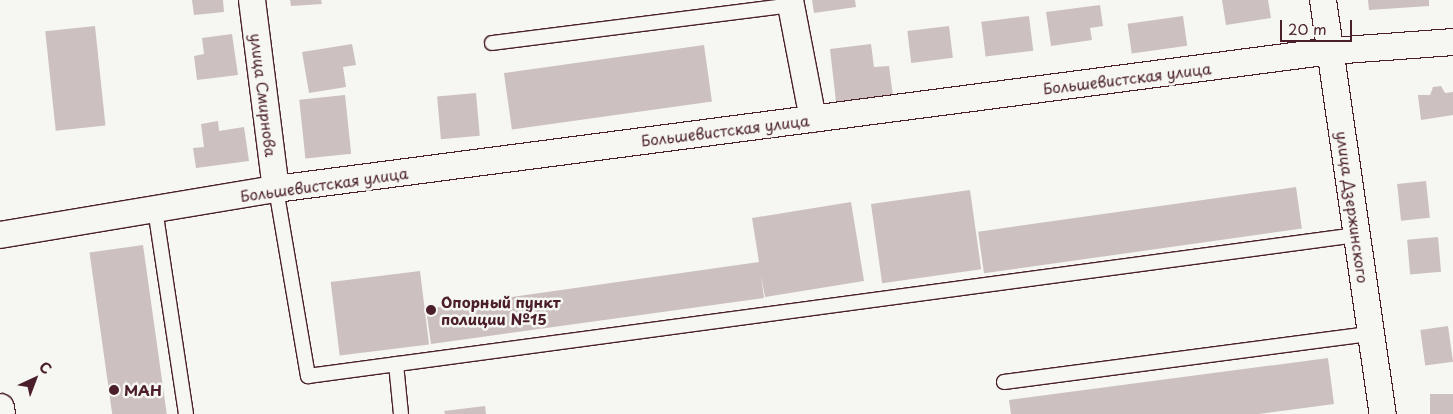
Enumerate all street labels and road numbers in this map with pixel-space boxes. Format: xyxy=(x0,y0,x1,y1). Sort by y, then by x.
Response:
street label: улица Смирнова xyxy=(247,32,281,158)
street label: Большевистская улица xyxy=(1041,59,1213,97)
street label: Большевистская улица xyxy=(639,111,811,149)
street label: улица Дзержинского xyxy=(1333,130,1373,284)
street label: Большевистская улица xyxy=(238,163,410,205)

